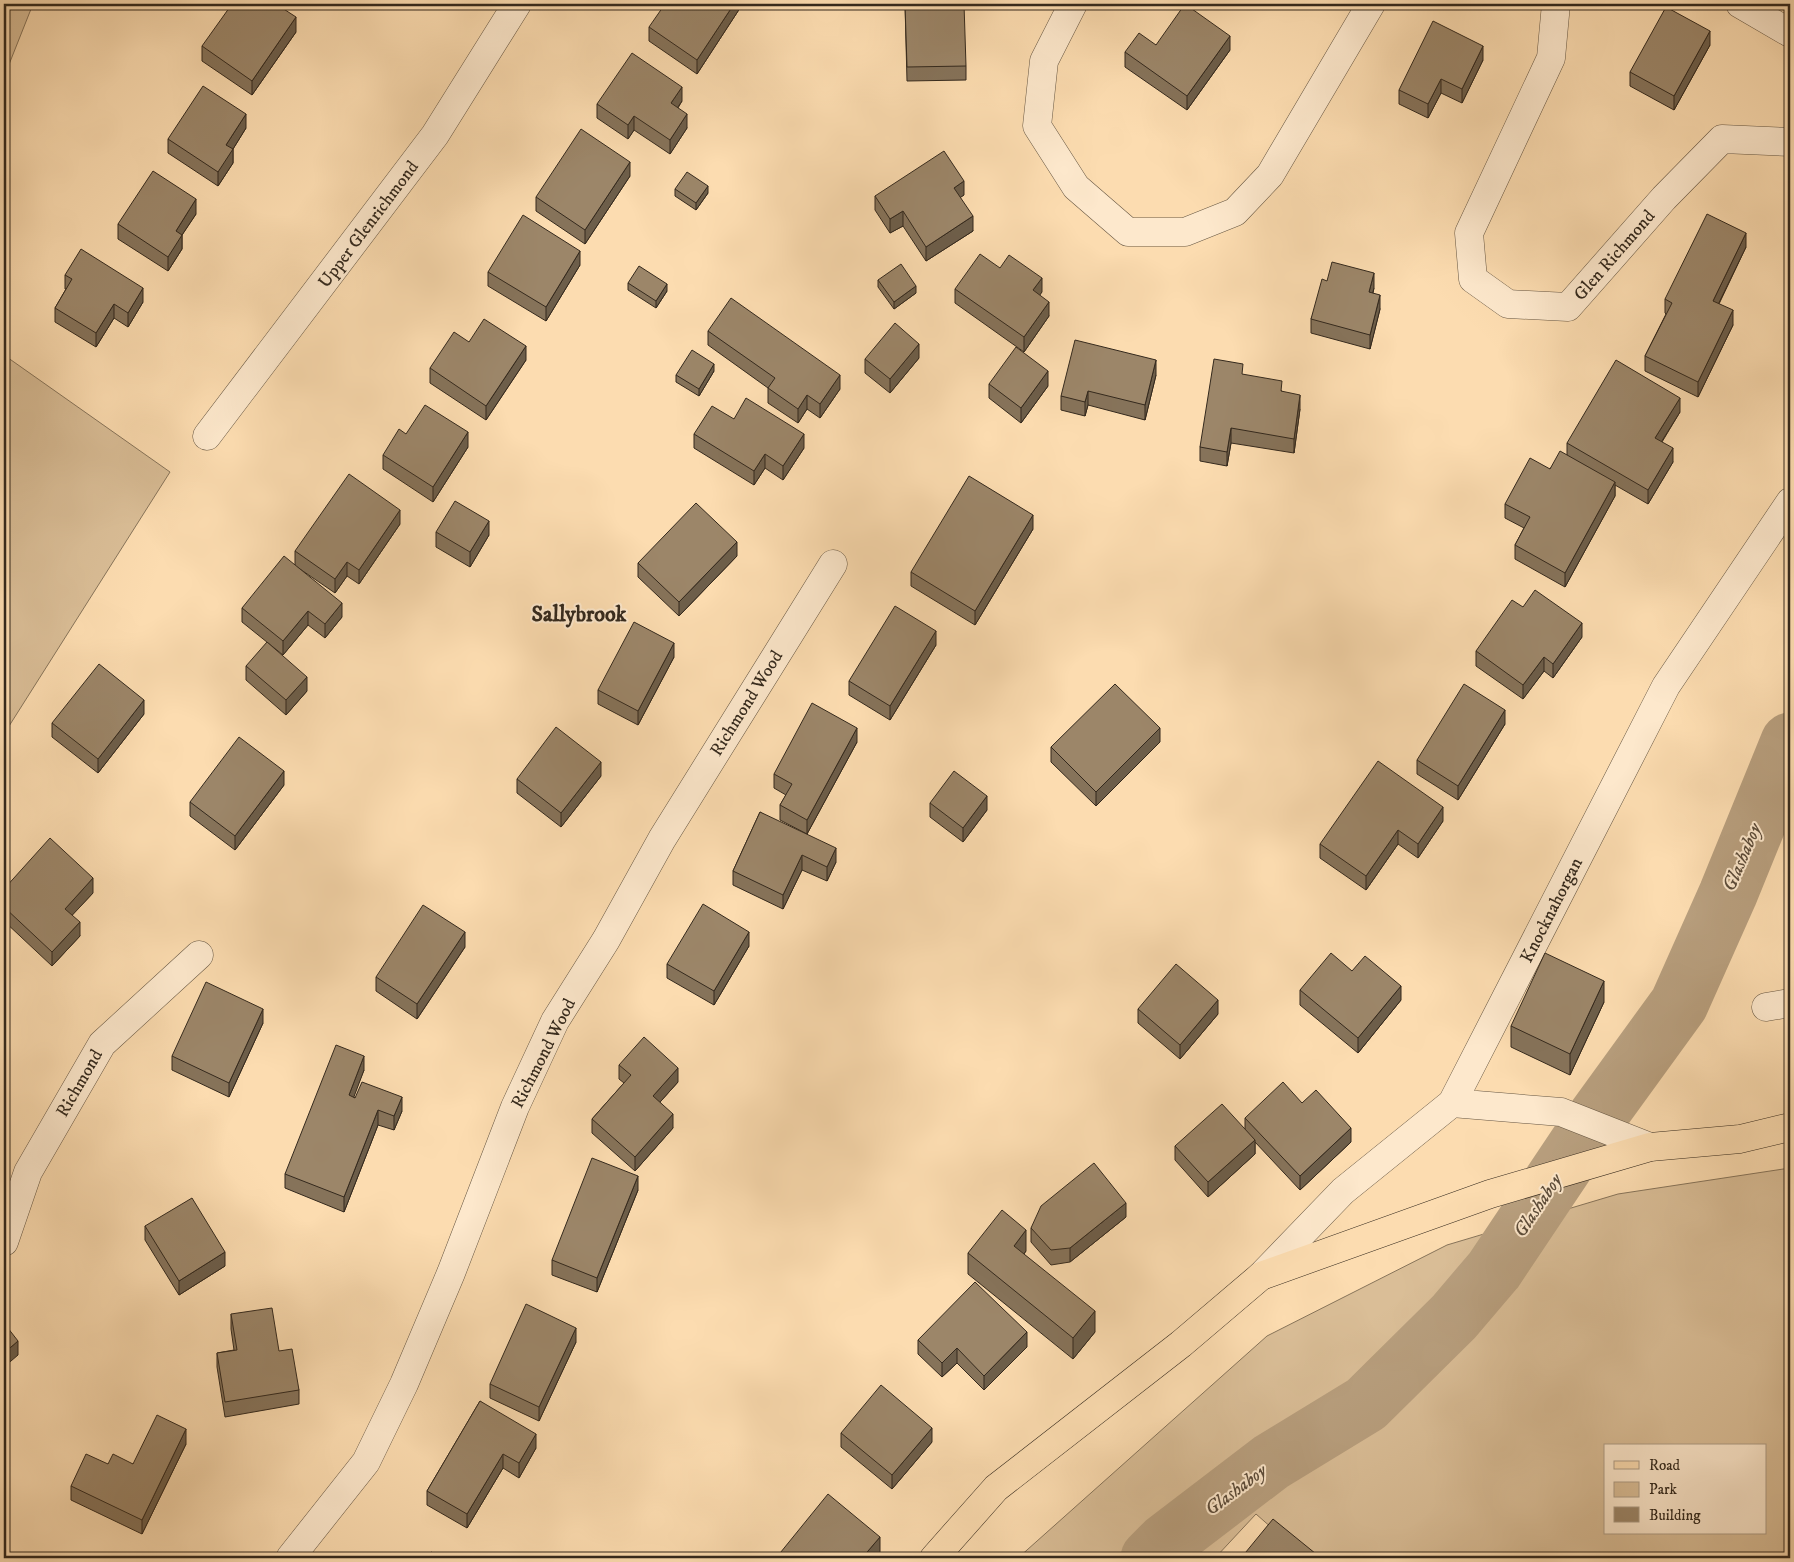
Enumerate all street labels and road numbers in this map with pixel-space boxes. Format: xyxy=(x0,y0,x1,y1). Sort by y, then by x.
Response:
street label: Upper Glenrichmond xyxy=(314,157,424,293)
street label: Glen Richmond xyxy=(1569,206,1660,306)
street label: Richmond Wood xyxy=(706,647,788,760)
street label: Knocknahorgan xyxy=(1516,854,1588,967)
street label: Richmond Wood xyxy=(507,995,581,1112)
street label: Richmond xyxy=(52,1046,108,1121)

